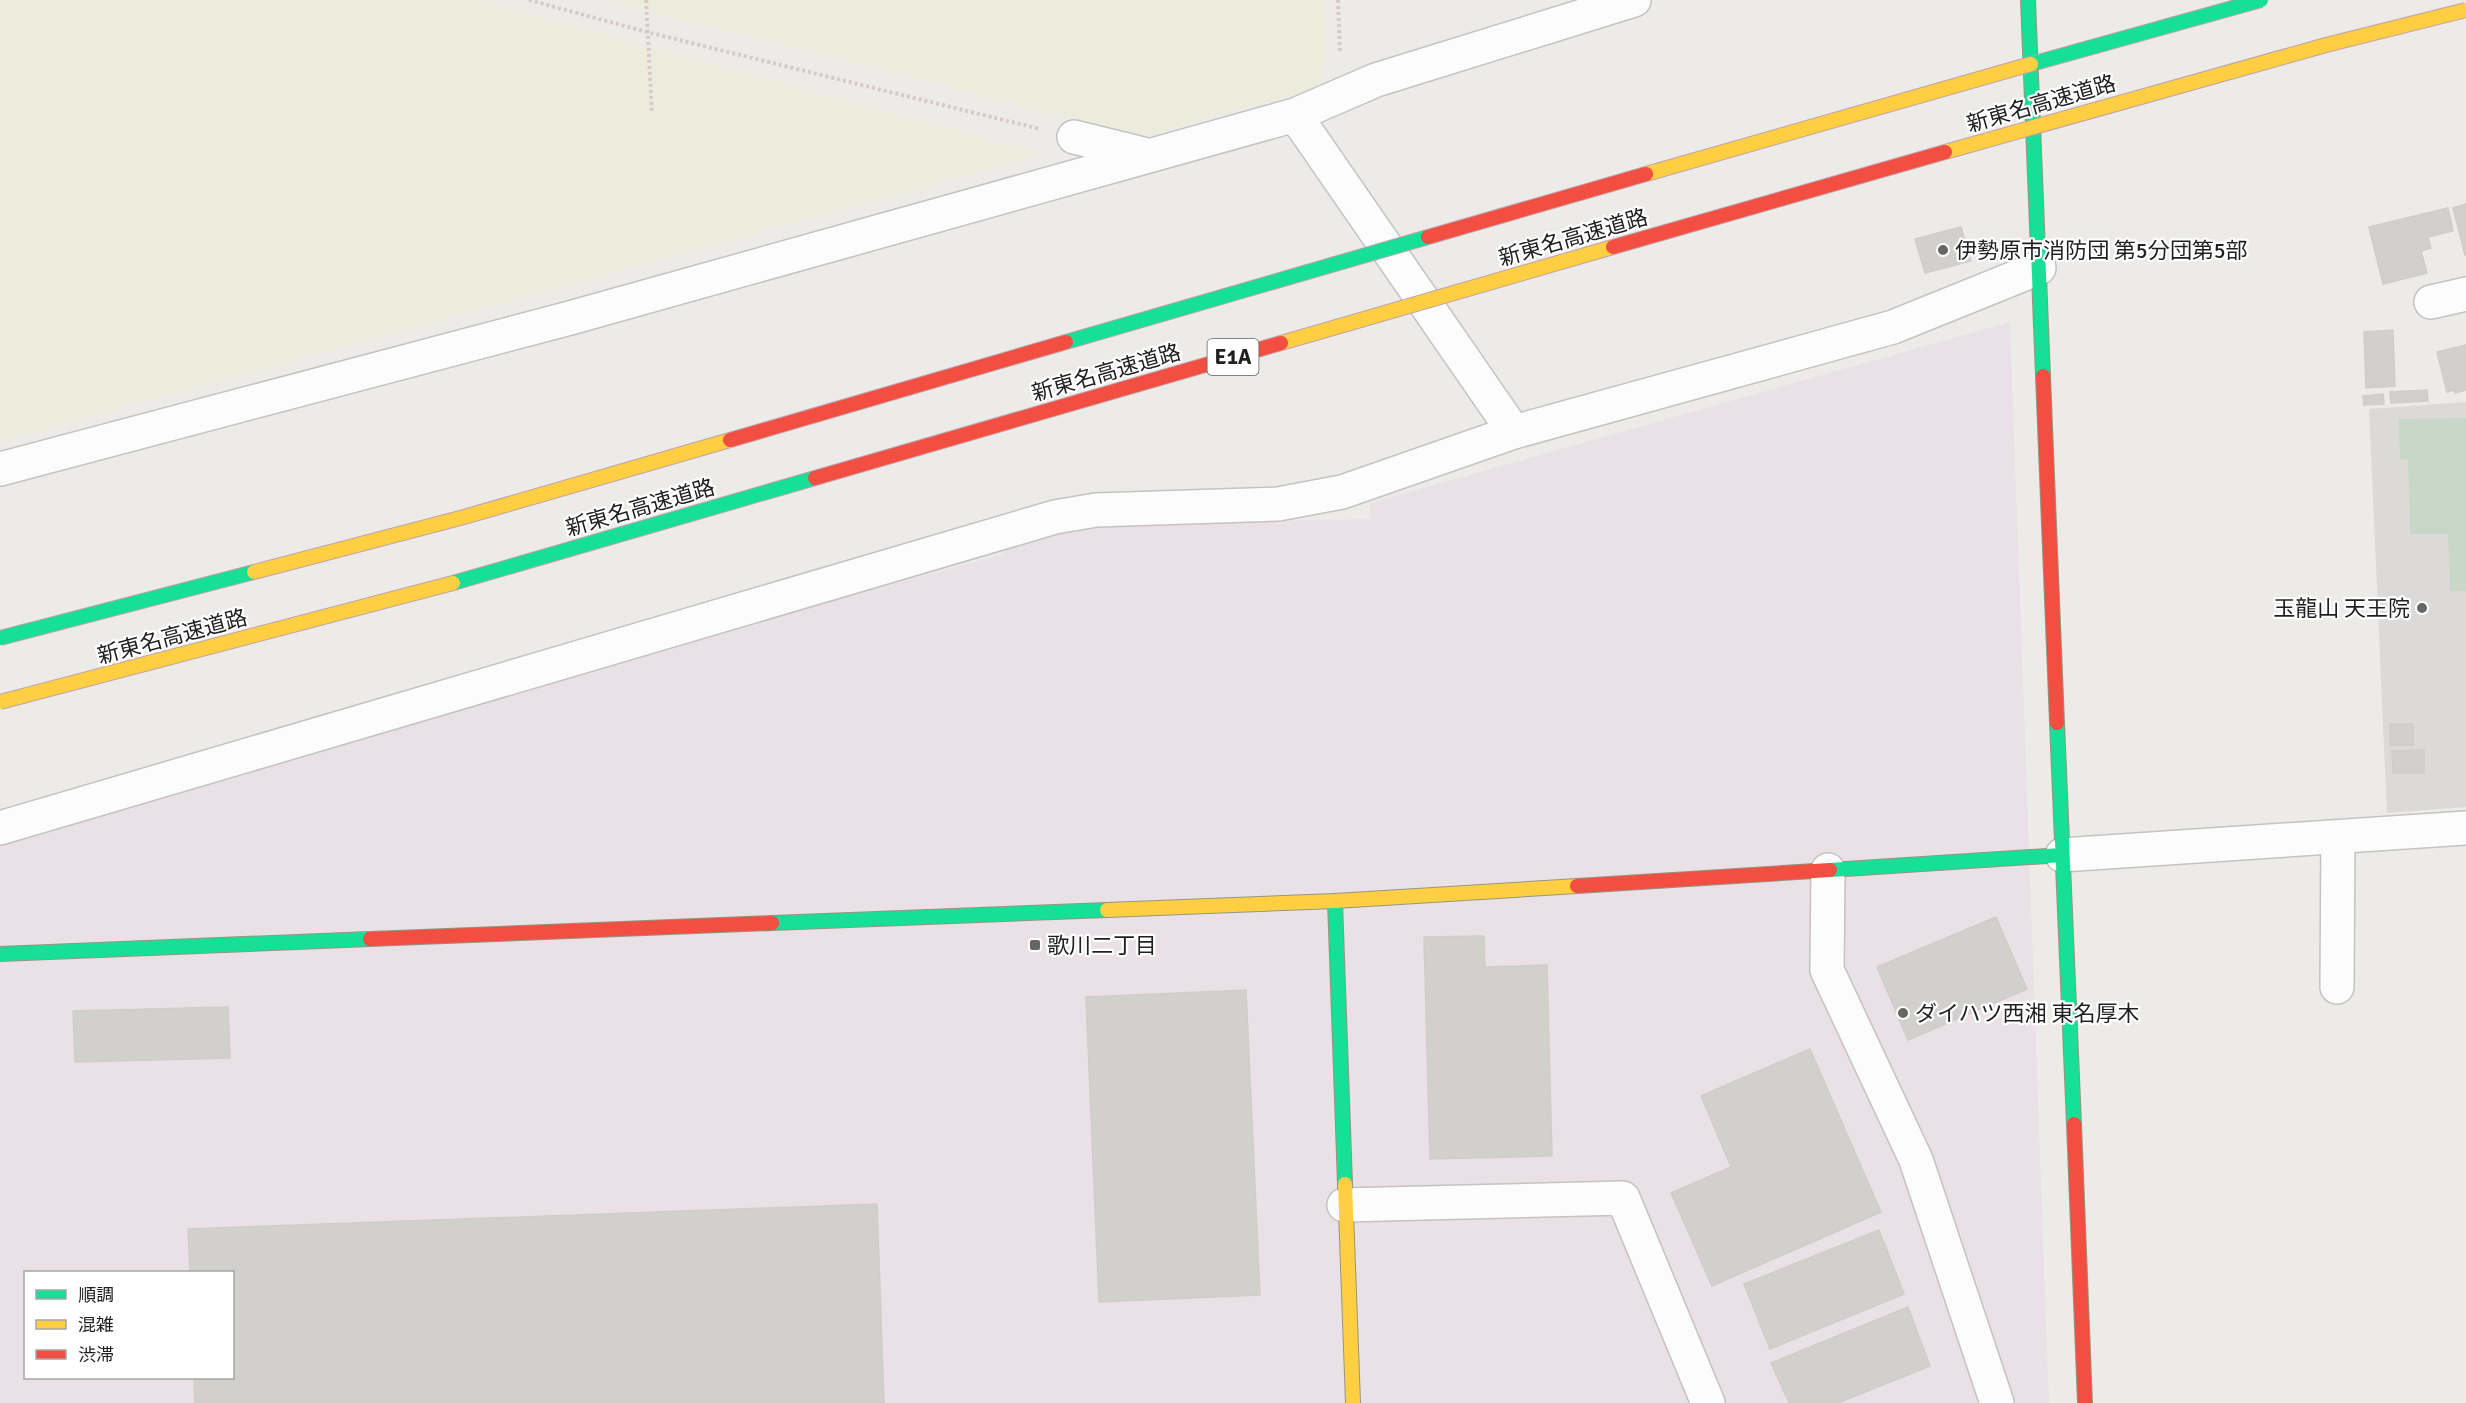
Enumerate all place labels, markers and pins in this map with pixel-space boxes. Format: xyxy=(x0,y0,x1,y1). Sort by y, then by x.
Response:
place label: 伊勢原市消防団 第5分団第5部 xyxy=(1955,237,2248,264)
marker: 伊勢原市消防団 第5分団第5部 xyxy=(1936,243,1950,257)
place label: 玉龍山 天王院 xyxy=(2273,595,2410,622)
marker: 玉龍山 天王院 xyxy=(2415,601,2429,615)
place label: 歌川二丁目 xyxy=(1047,932,1157,959)
marker: 歌川二丁目 xyxy=(1028,938,1042,952)
place label: ダイハツ西湘 東名厚木 xyxy=(1915,1000,2139,1027)
marker: ダイハツ西湘 東名厚木 xyxy=(1896,1006,1910,1020)

